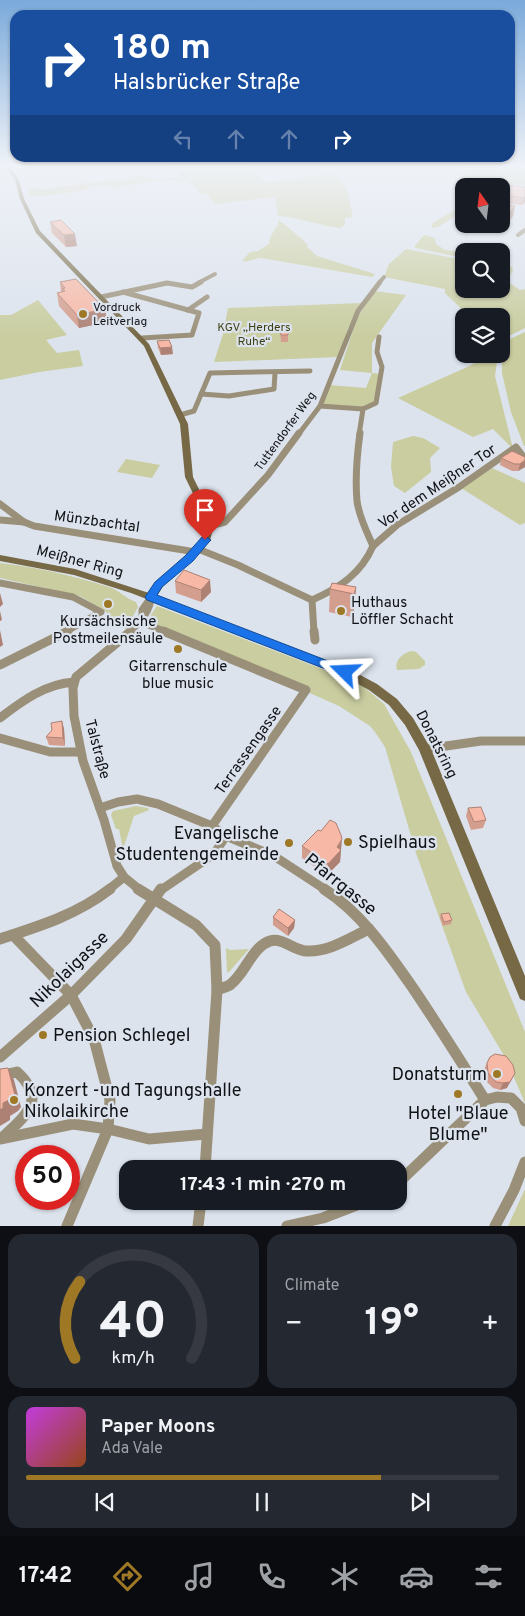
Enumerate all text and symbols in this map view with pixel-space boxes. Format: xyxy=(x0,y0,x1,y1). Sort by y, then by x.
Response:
text: 180 m xyxy=(113,27,211,71)
icon: right xyxy=(30,30,95,95)
text: Halsbrücker Straße xyxy=(113,70,300,97)
icon: left xyxy=(169,125,197,153)
icon: ahead xyxy=(222,125,250,153)
icon: ahead xyxy=(275,125,303,153)
icon: right xyxy=(328,125,356,153)
north arrow xyxy=(455,178,510,232)
map controls xyxy=(455,178,510,363)
button: search xyxy=(455,243,510,298)
place label: Vordruck Leitverlag xyxy=(93,300,147,330)
marker: Vordruck Leitverlag xyxy=(77,308,89,320)
button: layers xyxy=(455,308,510,363)
park label: KGV „Herders Ruhe“ xyxy=(217,320,291,350)
street label: Tuttendorfer Weg xyxy=(252,389,320,475)
street label: Vor dem Meißner Tor xyxy=(375,441,501,534)
pin xyxy=(184,489,226,540)
icon: arrive xyxy=(191,496,219,524)
street label: Münzbachtal xyxy=(53,507,141,538)
street label: Meißner Ring xyxy=(34,542,125,583)
place label: Huthaus Löffler Schacht xyxy=(351,594,454,630)
marker: Kursächsische Postmeilensäule xyxy=(102,598,114,610)
marker: Huthaus Löffler Schacht xyxy=(335,605,347,617)
place label: Kursächsische Postmeilensäule xyxy=(53,613,163,649)
marker: Gitarrenschule blue music xyxy=(172,643,184,655)
position arrow xyxy=(318,645,370,697)
place label: Gitarrenschule blue music xyxy=(129,658,227,694)
street label: Terrassengasse xyxy=(212,703,287,799)
street label: Donatsring xyxy=(410,707,461,782)
street label: Talstraße xyxy=(79,717,114,781)
place label: Evangelische Studentengemeinde xyxy=(115,823,279,867)
place label: Spielhaus xyxy=(358,832,436,855)
marker: Spielhaus xyxy=(342,836,354,848)
marker: Evangelische Studentengemeinde xyxy=(283,837,295,849)
street label: Pfarrgasse xyxy=(299,849,381,921)
street label: Nikolaigasse xyxy=(26,927,114,1014)
place label: Pension Schlegel xyxy=(53,1025,191,1048)
marker: Pension Schlegel xyxy=(37,1029,49,1041)
place label: Donatsturm xyxy=(392,1064,487,1087)
marker: Donatsturm xyxy=(491,1068,503,1080)
place label: Konzert -und Tagungshalle Nikolaikirche xyxy=(24,1080,241,1124)
marker: Hotel "Blaue Blume" xyxy=(452,1088,464,1100)
marker: Konzert -und Tagungshalle Nikolaikirche xyxy=(8,1094,20,1106)
place label: Hotel "Blaue Blume" xyxy=(408,1103,508,1147)
speed limit sign: 50 xyxy=(15,1145,80,1210)
text: 17:43 · 1 min · 270 m xyxy=(180,1173,346,1197)
text: Climate xyxy=(285,1276,339,1296)
text: 40 xyxy=(99,1291,167,1357)
text: 19° xyxy=(365,1300,419,1349)
text: − xyxy=(285,1307,303,1343)
text: + xyxy=(481,1307,499,1343)
text: km/h xyxy=(112,1347,155,1370)
text: Paper Moons xyxy=(101,1415,215,1439)
text: Ada Vale xyxy=(101,1439,163,1459)
icon: previous xyxy=(91,1488,119,1516)
icon: pause xyxy=(248,1488,276,1516)
icon: next xyxy=(406,1488,434,1516)
icon: directions xyxy=(110,1559,145,1594)
icon: music xyxy=(182,1559,217,1594)
icon: phone xyxy=(254,1559,289,1594)
icon: climate xyxy=(327,1559,362,1594)
icon: car xyxy=(399,1559,434,1594)
icon: filters xyxy=(471,1559,506,1594)
text: 17:42 xyxy=(19,1563,72,1590)

